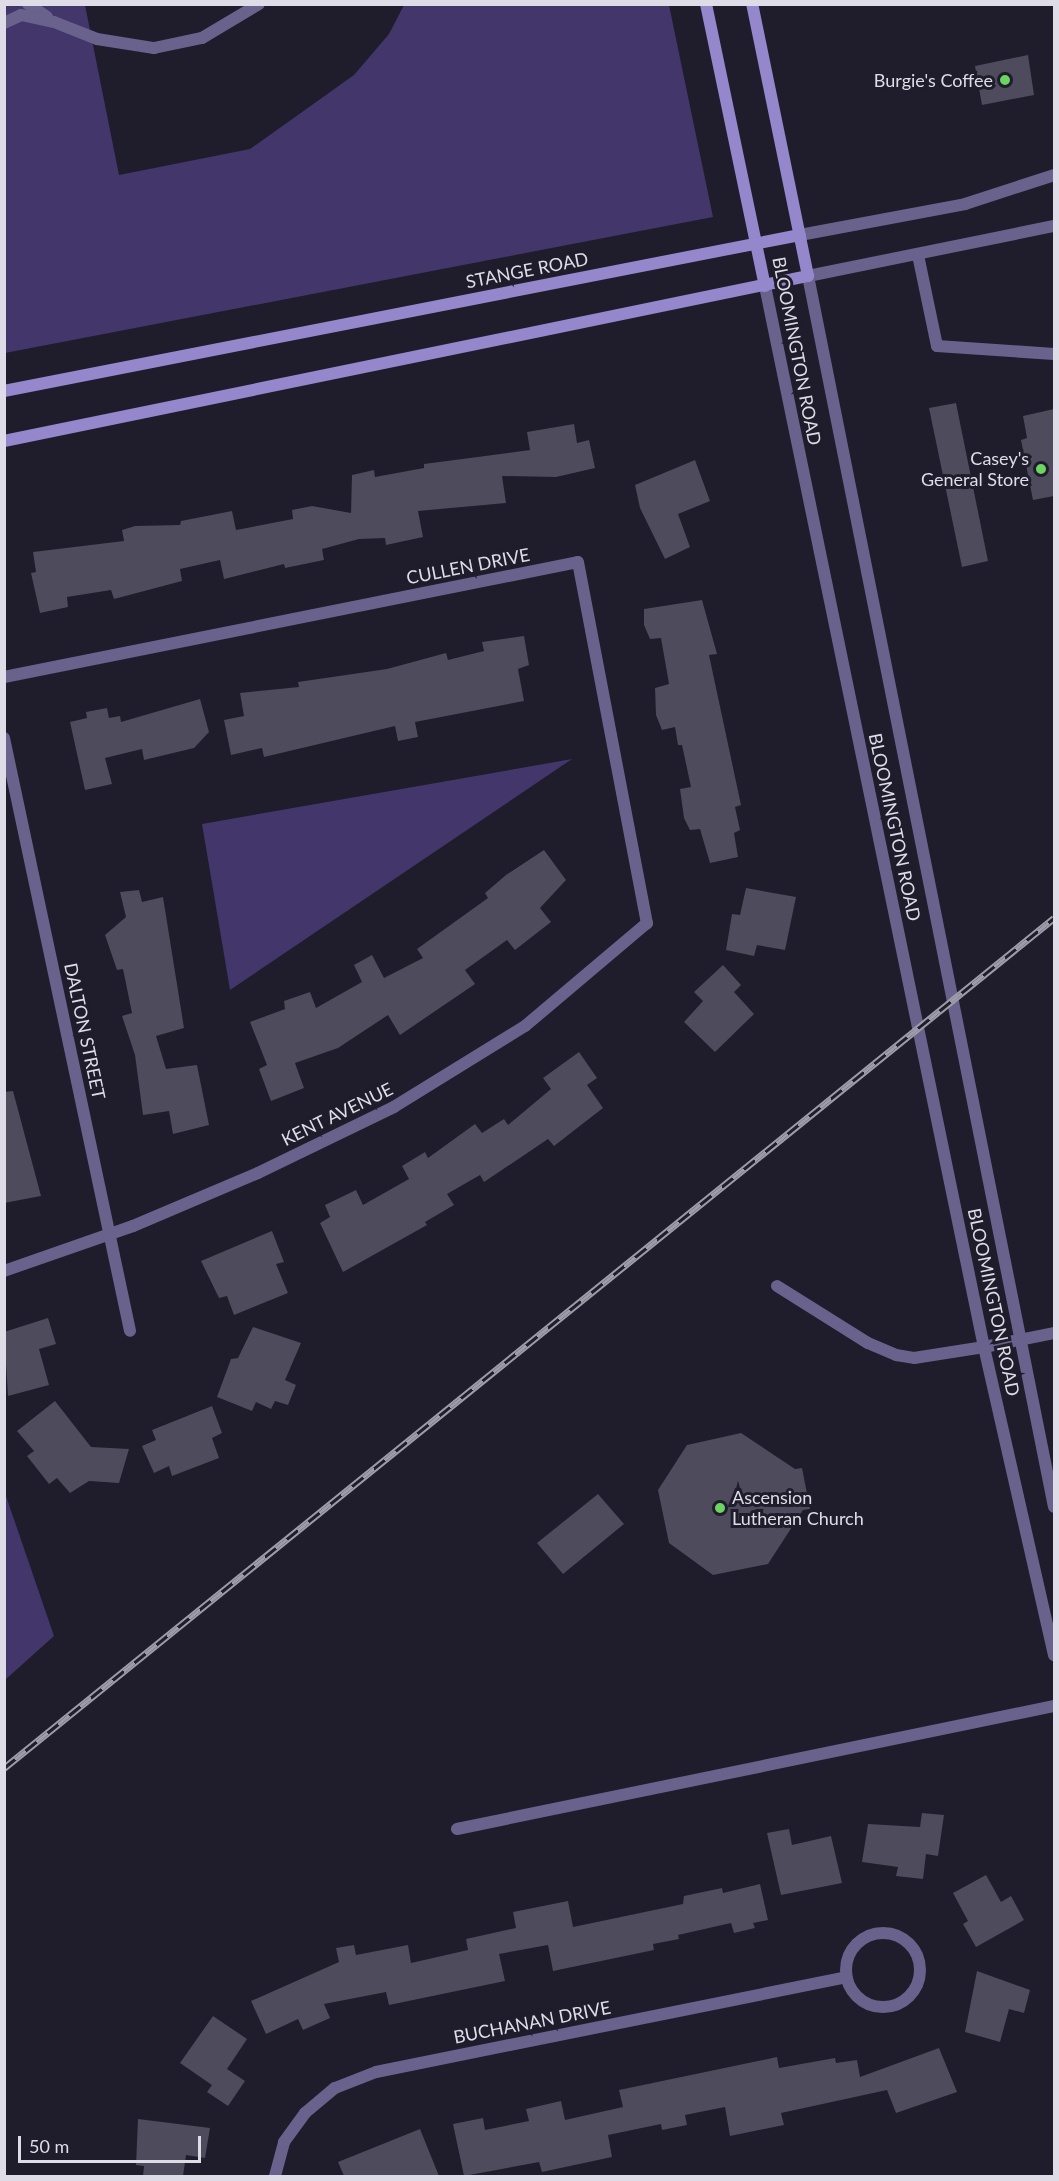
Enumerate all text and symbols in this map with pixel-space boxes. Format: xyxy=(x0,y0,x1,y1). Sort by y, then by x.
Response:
place label: Burgie's Coffee xyxy=(874,69,993,91)
marker: Burgie's Coffee xyxy=(998,73,1012,87)
street label: STANGE ROAD xyxy=(464,248,590,292)
street label: BLOOMINGTON ROAD xyxy=(768,255,826,447)
place label: Casey's General Store xyxy=(921,448,1029,490)
marker: Casey's General Store xyxy=(1034,462,1048,476)
street label: CULLEN DRIVE xyxy=(405,543,531,589)
street label: BLOOMINGTON ROAD xyxy=(865,731,925,923)
street label: DALTON STREET xyxy=(60,961,110,1101)
street label: KENT AVENUE xyxy=(277,1077,397,1151)
street label: BLOOMINGTON ROAD xyxy=(964,1206,1024,1398)
place label: Ascension Lutheran Church xyxy=(732,1487,864,1530)
marker: Ascension Lutheran Church xyxy=(713,1501,727,1515)
street label: BUCHANAN DRIVE xyxy=(452,1996,612,2048)
scale bar xyxy=(21,2124,204,2162)
text: 50 m xyxy=(29,2135,69,2157)

